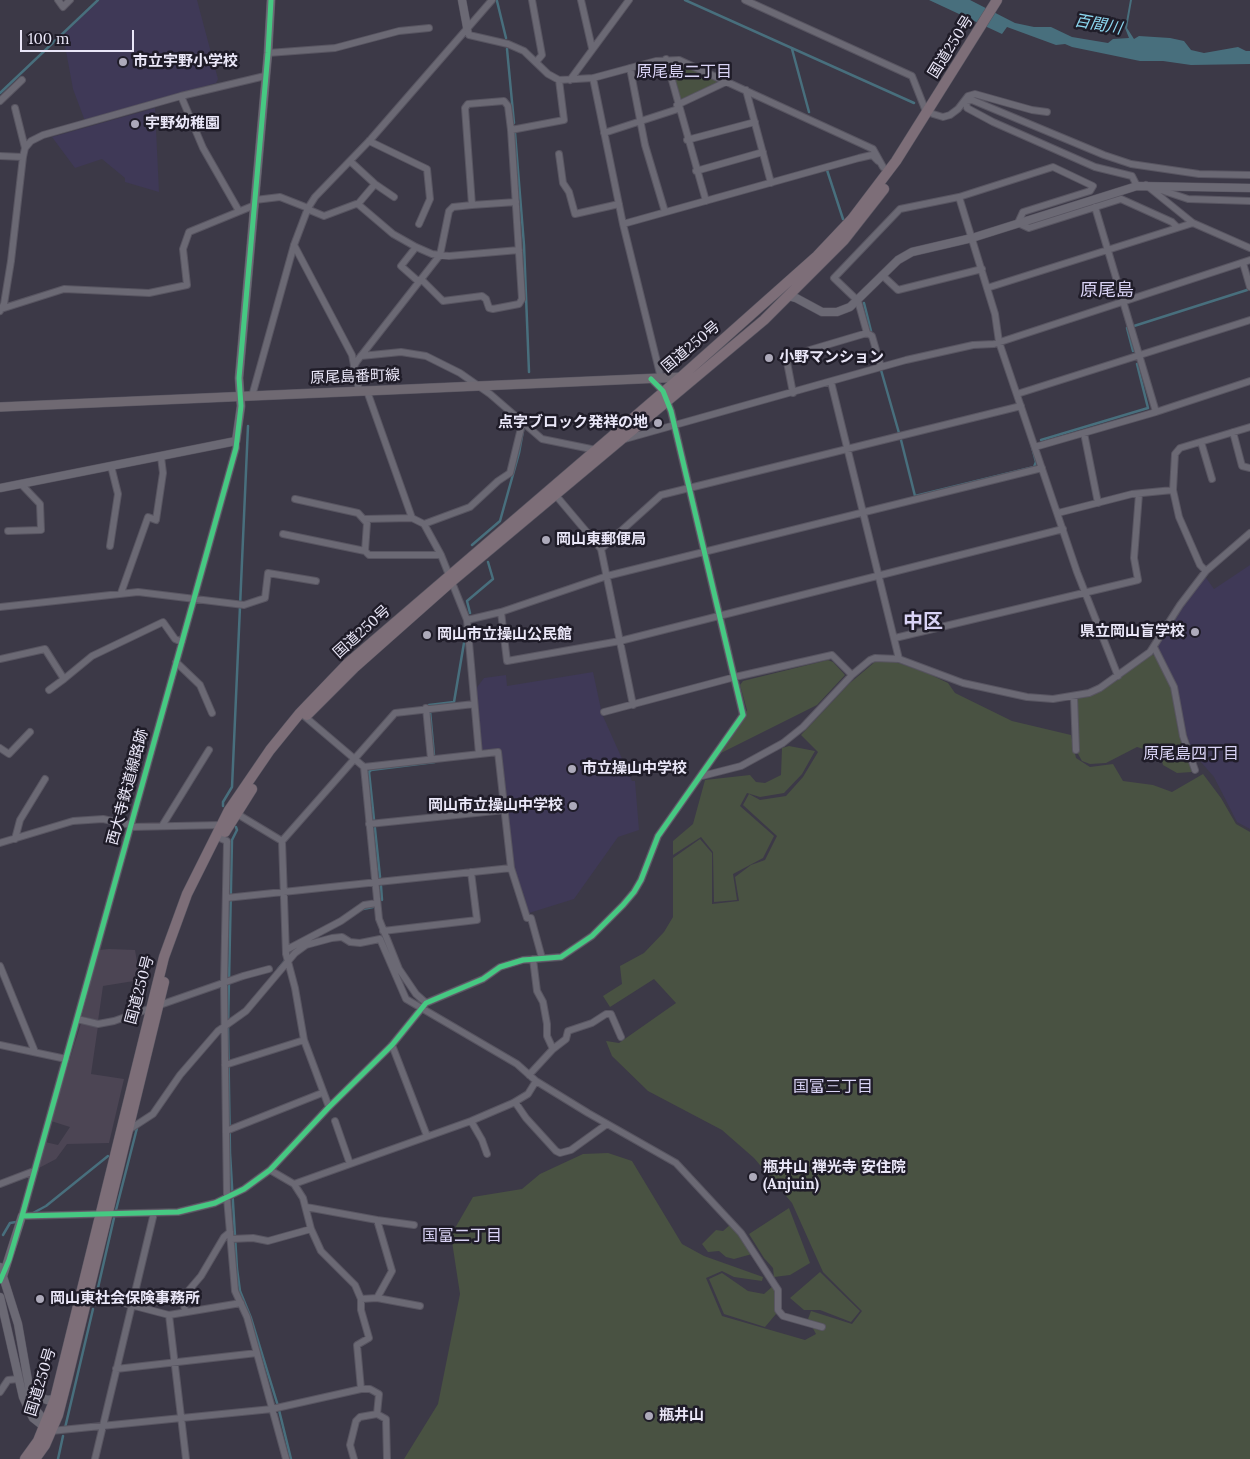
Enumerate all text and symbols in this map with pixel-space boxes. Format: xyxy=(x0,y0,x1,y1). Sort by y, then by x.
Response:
water label: 百間川 xyxy=(1073,11,1123,39)
street label: 国道250号 xyxy=(925,12,977,82)
scale bar xyxy=(22,20,136,52)
text: 100 m xyxy=(28,29,69,48)
place label: 市立宇野小学校 xyxy=(133,53,238,71)
marker: 市立宇野小学校 xyxy=(117,56,129,68)
district label: 原尾島二丁目 xyxy=(636,62,732,82)
place label: 宇野幼稚園 xyxy=(145,115,220,133)
marker: 宇野幼稚園 xyxy=(129,118,141,130)
district label: 原尾島 xyxy=(1080,280,1134,302)
street label: 国道250号 xyxy=(658,317,724,377)
place label: 小野マンション xyxy=(779,349,884,367)
marker: 小野マンション xyxy=(763,352,775,364)
street label: 原尾島番町線 xyxy=(310,366,400,388)
place label: 点字ブロック発祥の地 xyxy=(498,414,648,432)
marker: 点字ブロック発祥の地 xyxy=(652,417,664,429)
place label: 岡山東郵便局 xyxy=(556,531,646,549)
marker: 岡山東郵便局 xyxy=(540,534,552,546)
street label: 国道250号 xyxy=(330,602,394,662)
district label: 中区 xyxy=(903,610,943,634)
place label: 県立岡山盲学校 xyxy=(1080,623,1185,641)
place label: 岡山市立操山公民館 xyxy=(437,626,572,644)
marker: 県立岡山盲学校 xyxy=(1189,626,1201,638)
marker: 岡山市立操山公民館 xyxy=(421,629,433,641)
street label: 西大寺鉄道線路跡 xyxy=(104,727,152,847)
district label: 原尾島四丁目 xyxy=(1143,744,1239,764)
place label: 市立操山中学校 xyxy=(582,760,687,778)
marker: 市立操山中学校 xyxy=(566,763,578,775)
place label: 岡山市立操山中学校 xyxy=(428,797,563,815)
marker: 岡山市立操山中学校 xyxy=(567,800,579,812)
street label: 国道250号 xyxy=(122,954,158,1026)
district label: 国富三丁目 xyxy=(793,1077,873,1097)
place label: 瓶井山 禅光寺 安住院 (Anjuin) xyxy=(763,1159,906,1194)
marker: 瓶井山 禅光寺 安住院 (Anjuin) xyxy=(747,1171,759,1183)
district label: 国富二丁目 xyxy=(422,1226,502,1246)
place label: 岡山東社会保険事務所 xyxy=(50,1290,200,1308)
marker: 岡山東社会保険事務所 xyxy=(34,1293,46,1305)
street label: 国道250号 xyxy=(22,1346,60,1418)
place label: 瓶井山 xyxy=(659,1407,704,1425)
marker: 瓶井山 xyxy=(643,1410,655,1422)

